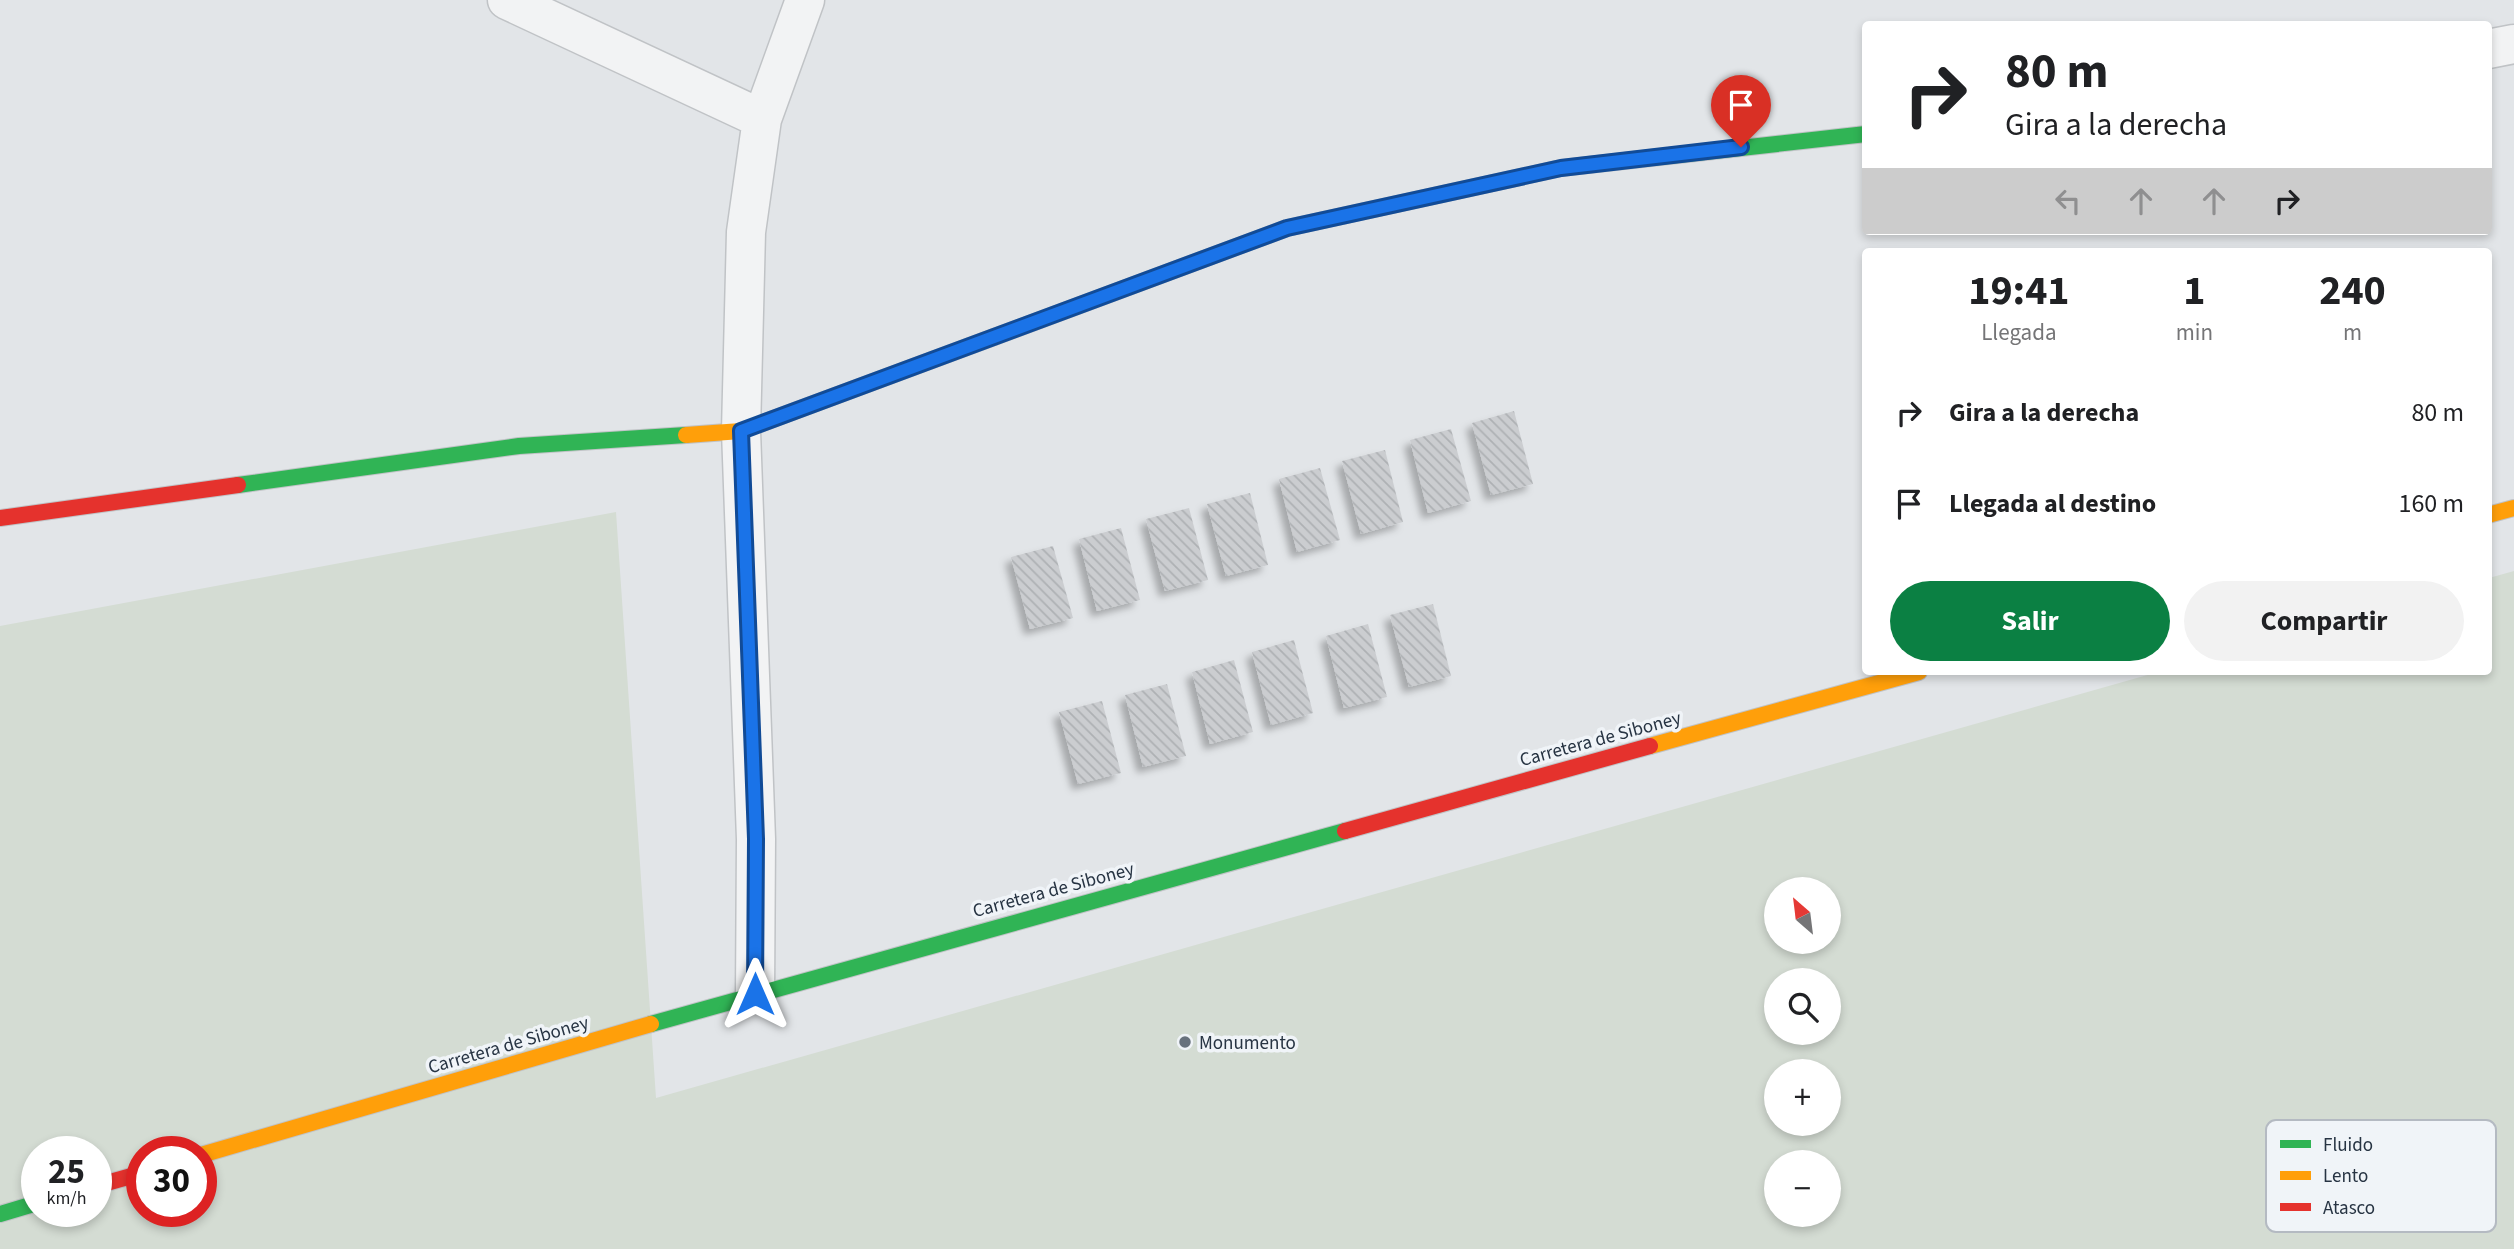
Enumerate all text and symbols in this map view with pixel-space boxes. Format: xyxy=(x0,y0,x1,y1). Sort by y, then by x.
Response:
text: 80 m xyxy=(2005,37,2109,107)
icon: right xyxy=(1890,49,1981,140)
pin xyxy=(1711,75,1771,147)
icon: arrive xyxy=(1722,86,1760,124)
text: Gira a la derecha xyxy=(2005,102,2227,148)
icon: left xyxy=(2049,182,2087,220)
icon: ahead xyxy=(2122,182,2160,220)
icon: ahead xyxy=(2195,182,2233,220)
icon: right xyxy=(2268,182,2306,220)
text: 19:41 xyxy=(1968,261,2070,321)
text: 1 xyxy=(2183,261,2205,321)
text: 240 xyxy=(2319,261,2386,321)
text: Llegada xyxy=(1981,316,2057,349)
text: min xyxy=(2176,316,2213,349)
text: m xyxy=(2343,316,2362,349)
icon: right xyxy=(1890,394,1928,432)
text: Gira a la derecha xyxy=(1949,394,2139,431)
text: 80 m xyxy=(2411,394,2464,431)
icon: arrive xyxy=(1890,485,1928,523)
text: Llegada al destino xyxy=(1949,485,2156,522)
text: 160 m xyxy=(2398,485,2464,522)
button: Salir xyxy=(1890,581,2170,661)
button: Compartir xyxy=(2184,581,2464,661)
street label: Carretera de Siboney xyxy=(1517,705,1684,774)
street label: Carretera de Siboney xyxy=(970,856,1137,925)
north arrow xyxy=(1764,877,1841,954)
map controls xyxy=(1764,877,1841,1227)
position arrow xyxy=(718,957,792,1031)
button: search xyxy=(1764,968,1841,1045)
street label: Carretera de Siboney xyxy=(425,1010,592,1081)
place label: Monumento xyxy=(1199,1030,1296,1057)
marker: Monumento xyxy=(1177,1034,1193,1050)
button: + xyxy=(1764,1059,1841,1136)
legend xyxy=(2266,1120,2496,1232)
text: Fluido xyxy=(2323,1132,2373,1159)
speed limit sign: 30 xyxy=(126,1136,217,1227)
text: 25 xyxy=(48,1147,85,1197)
button: − xyxy=(1764,1150,1841,1227)
text: Lento xyxy=(2323,1163,2368,1190)
text: km/h xyxy=(47,1186,86,1211)
text: Atasco xyxy=(2323,1195,2375,1222)

